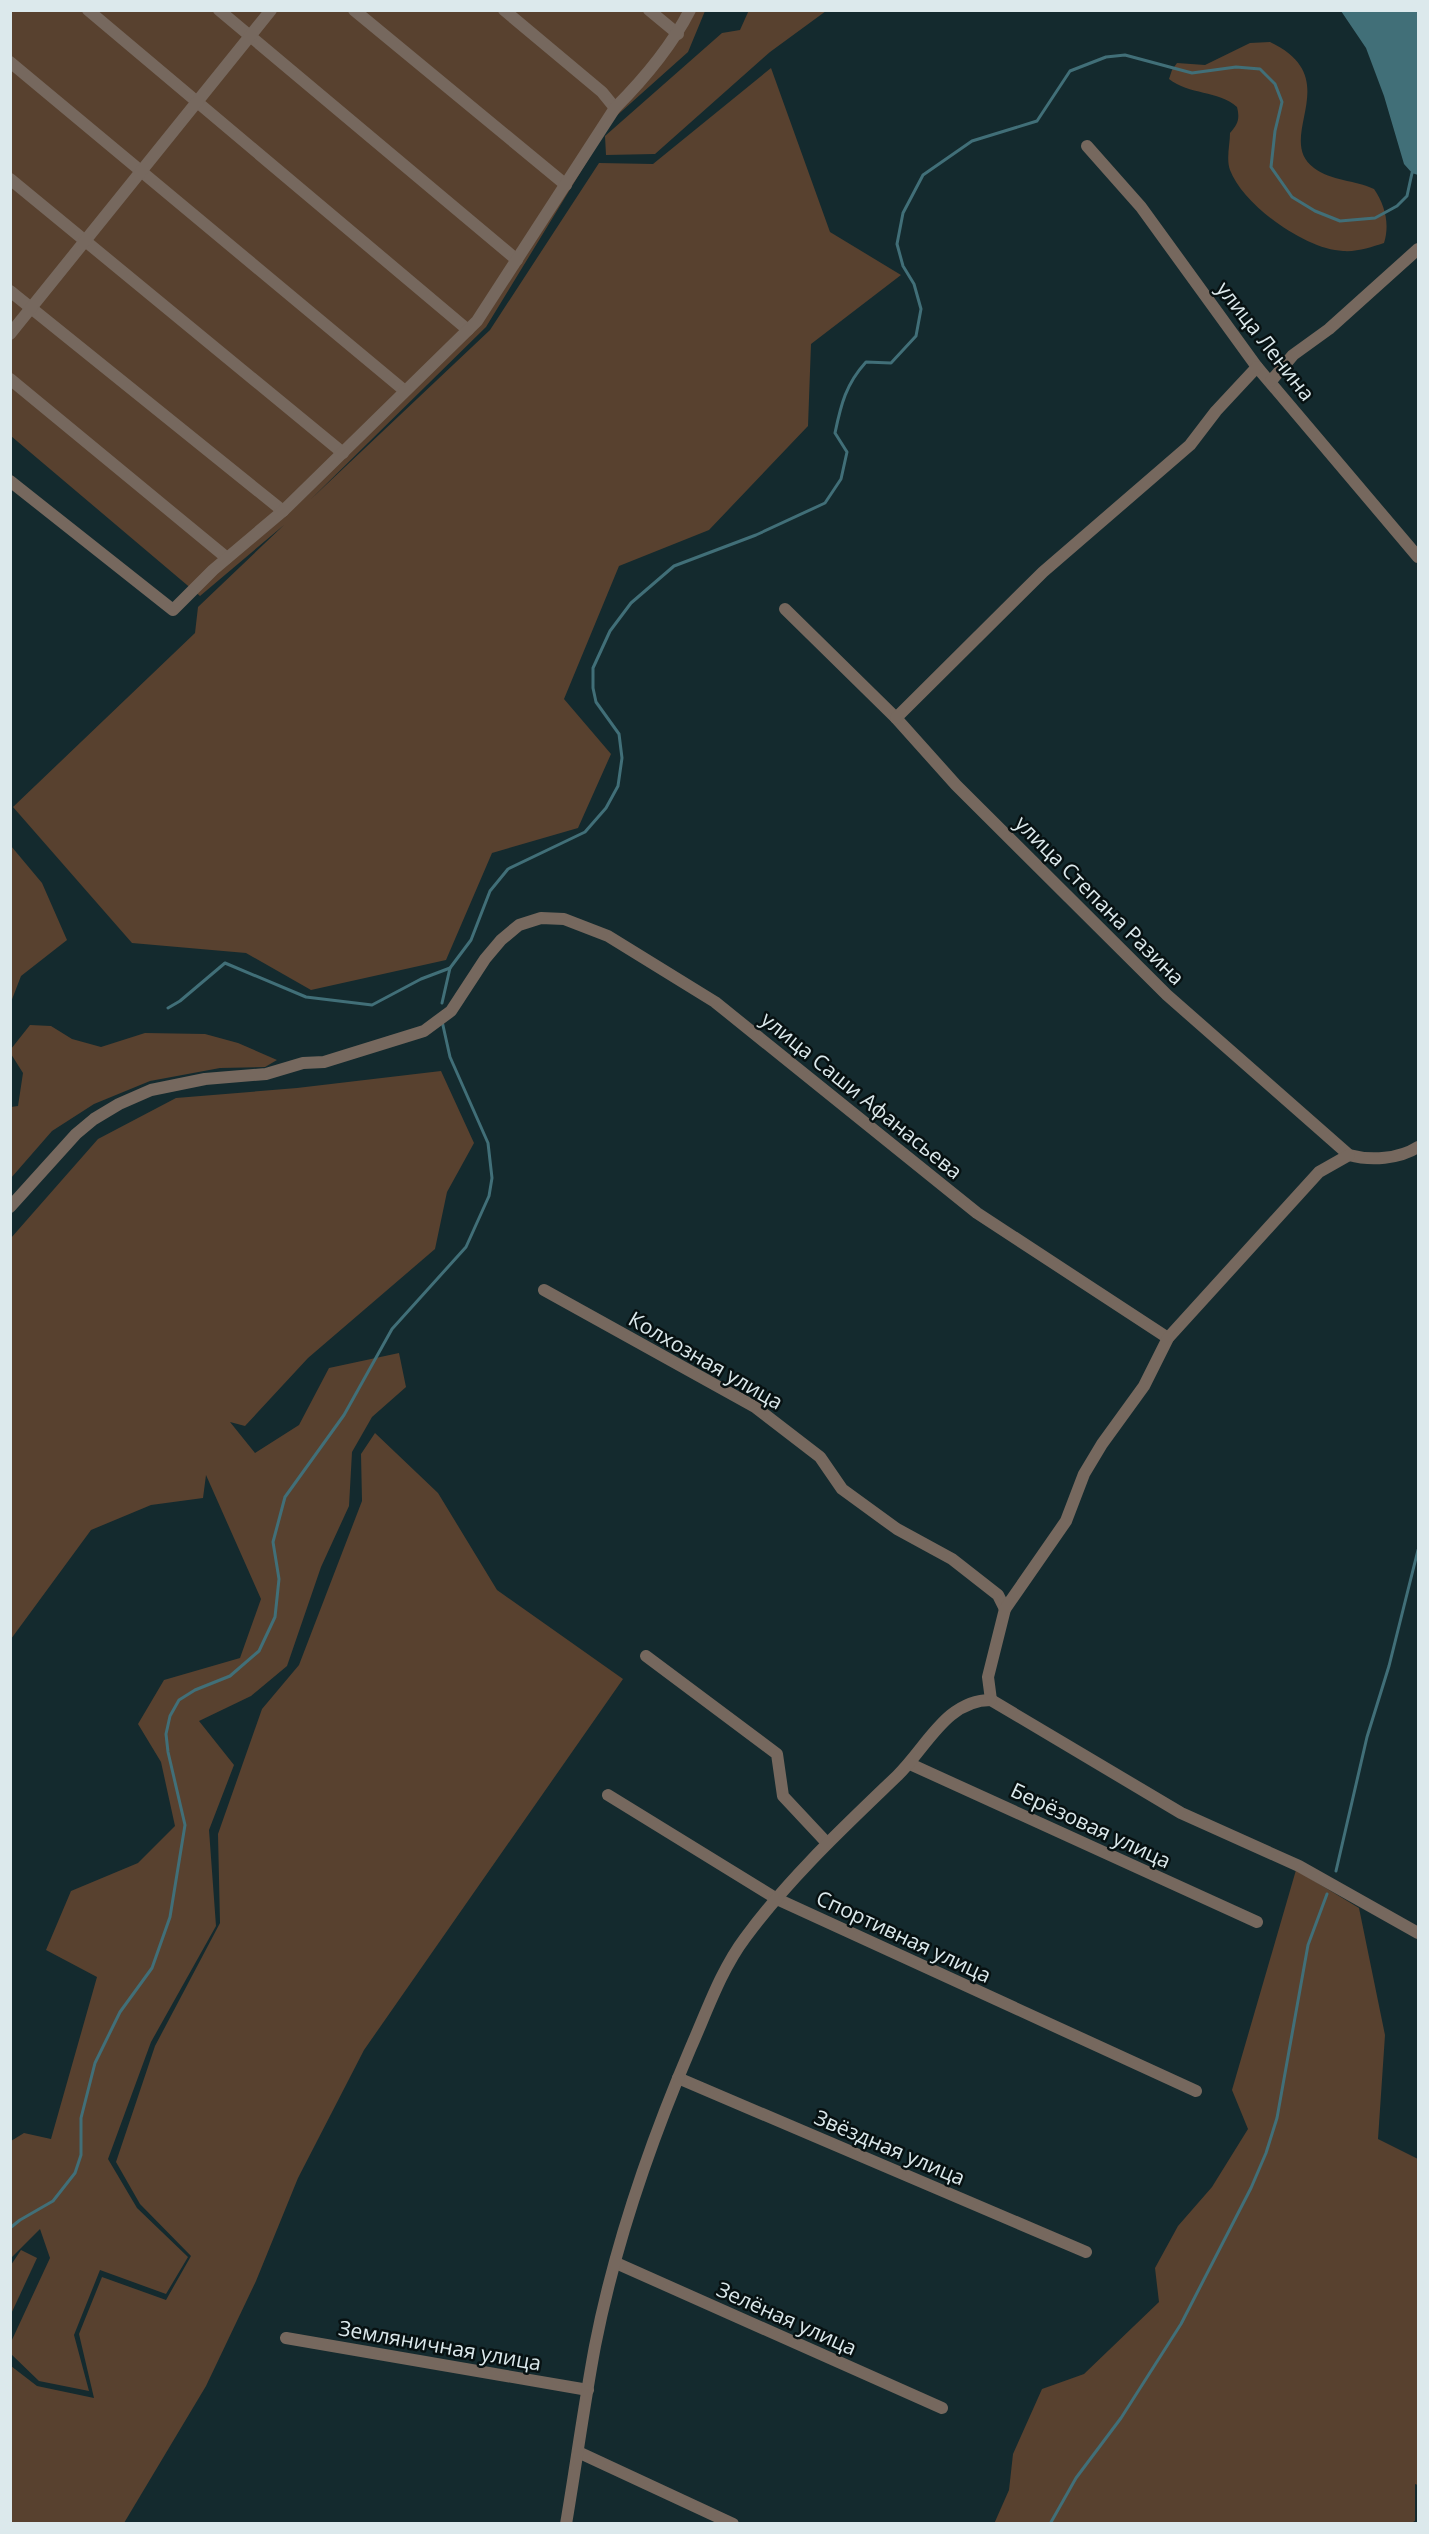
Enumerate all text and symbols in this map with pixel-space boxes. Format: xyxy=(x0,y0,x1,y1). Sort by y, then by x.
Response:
street label: улица Ленина xyxy=(1211,276,1321,406)
street label: улица Степана Разина xyxy=(1009,809,1191,991)
street label: улица Саши Афанасьева xyxy=(755,1005,969,1185)
street label: Колхозная улица xyxy=(624,1304,788,1416)
street label: Берёзовая улица xyxy=(1006,1776,1176,1874)
street label: Спортивная улица xyxy=(812,1883,996,1989)
street label: Звёздная улица xyxy=(810,2103,970,2191)
street label: Зелёная улица xyxy=(713,2275,861,2361)
street label: Земляничная улица xyxy=(337,2313,543,2377)

